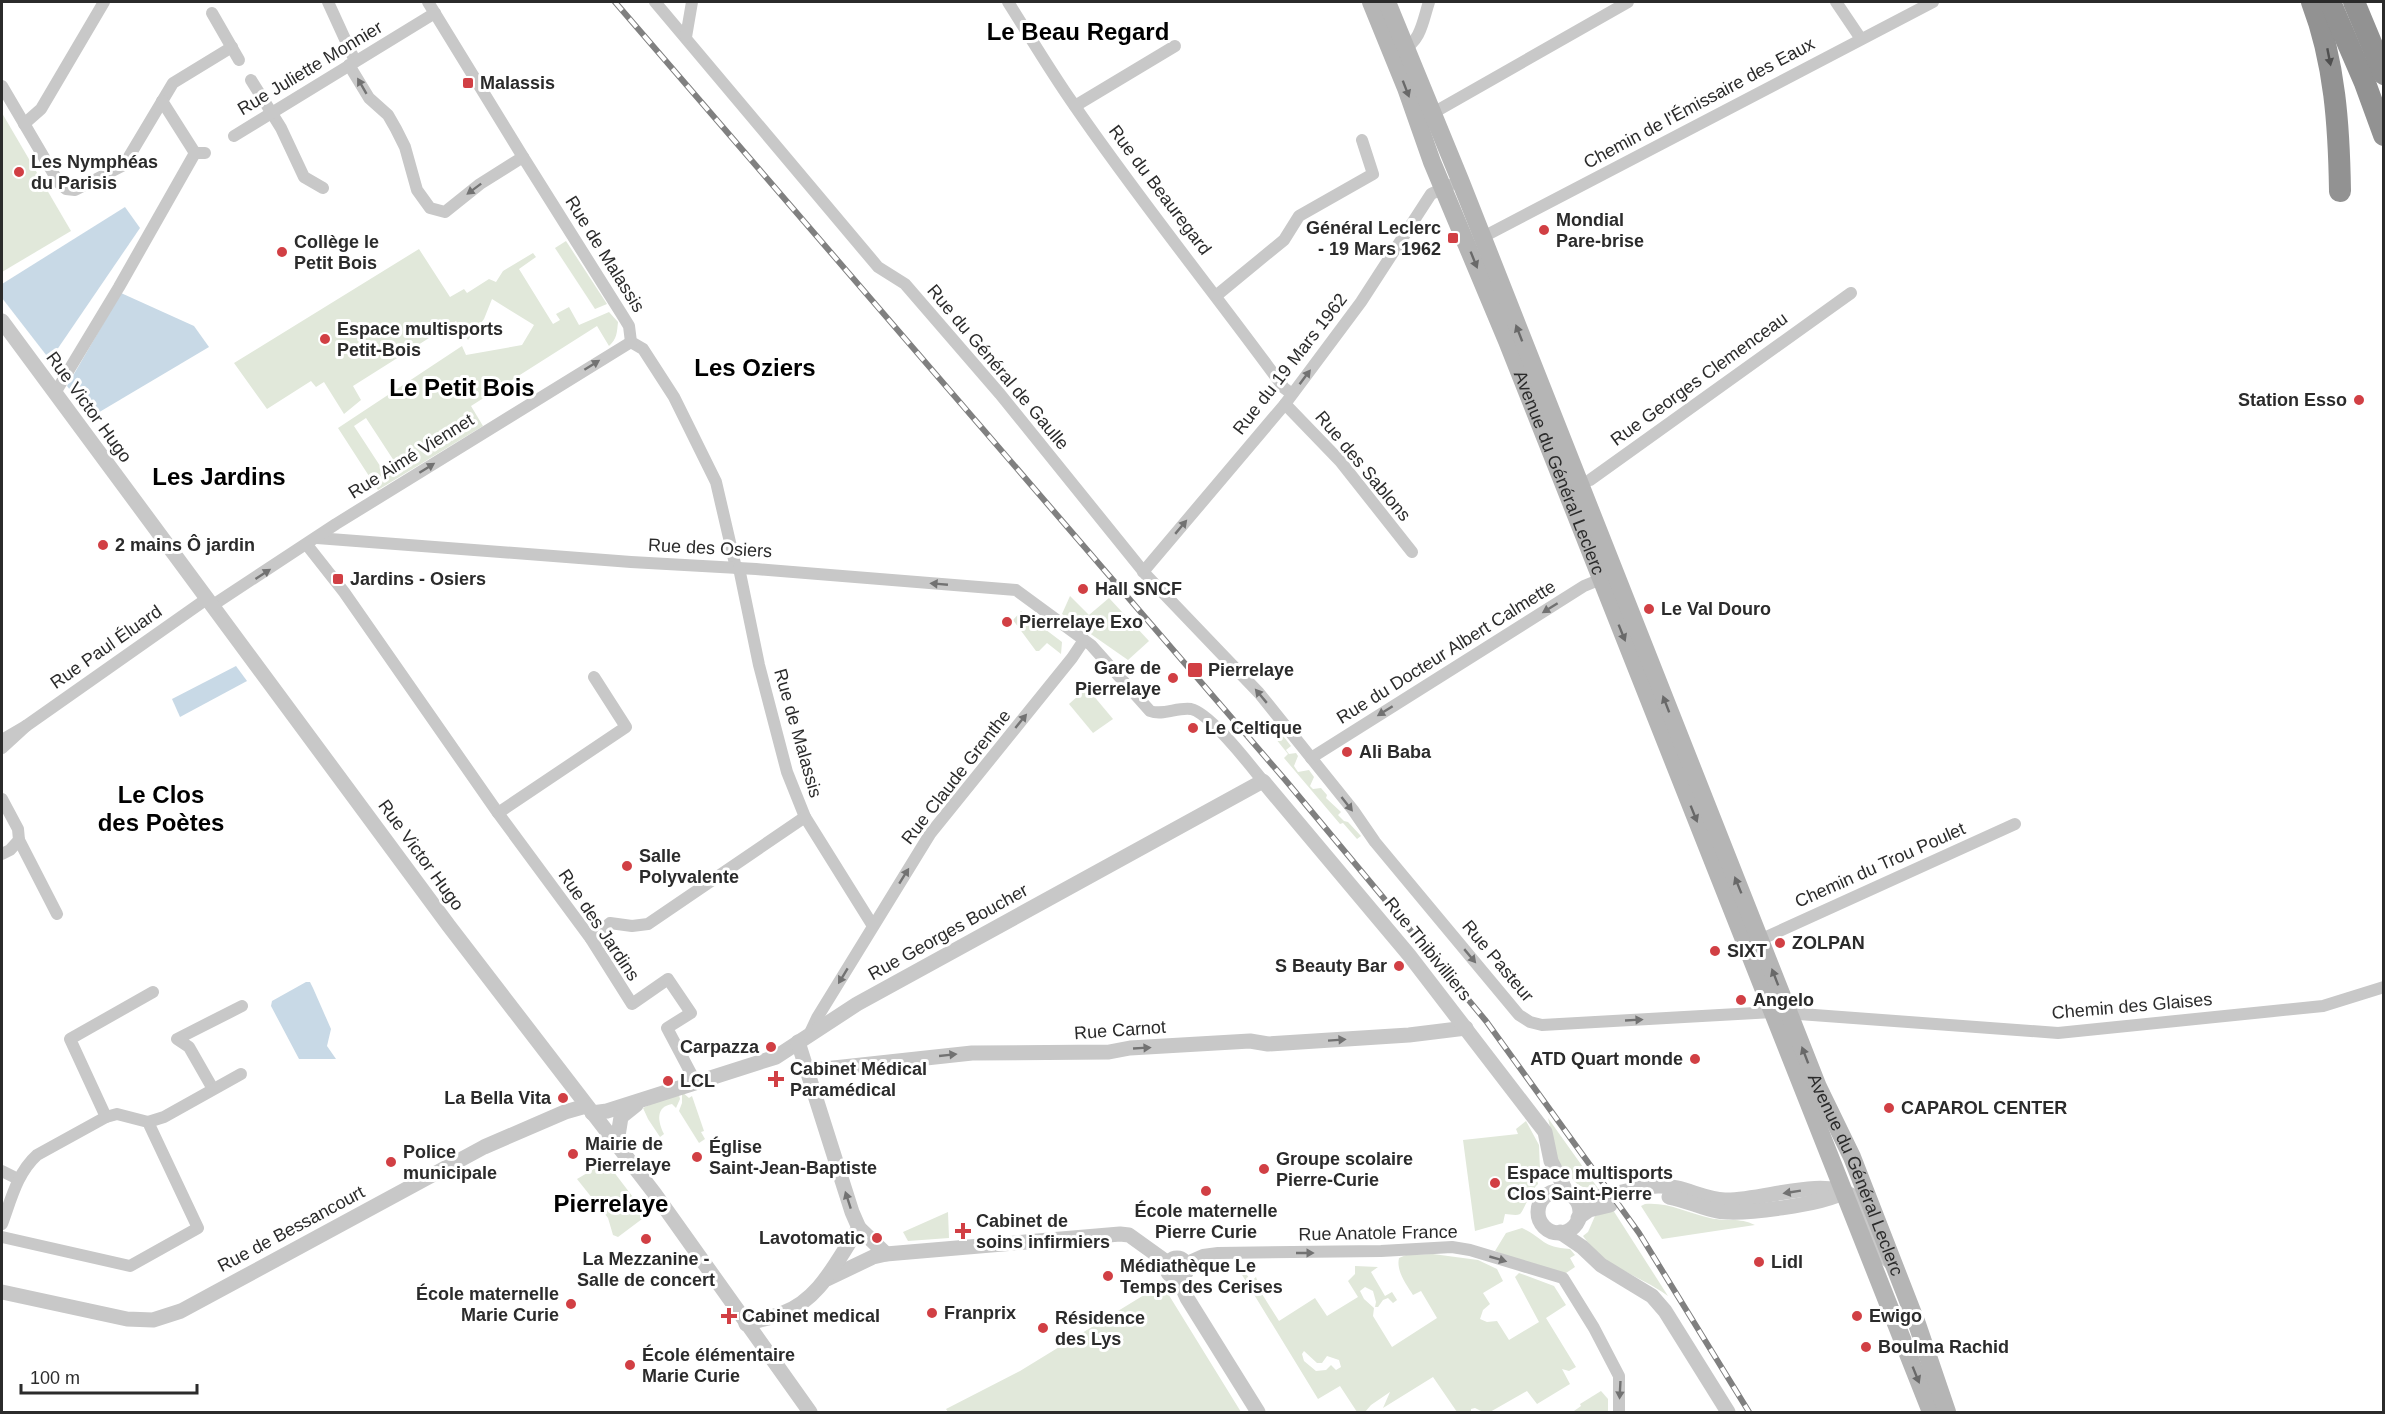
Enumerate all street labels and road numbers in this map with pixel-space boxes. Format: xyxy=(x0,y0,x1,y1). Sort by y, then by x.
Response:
street label: Rue Juliette Monnier xyxy=(234,17,386,119)
street label: Chemin de l'Émissaire des Eaux xyxy=(1580,33,1818,173)
street label: Rue du Beauregard xyxy=(1105,121,1215,259)
street label: Rue de Malassis xyxy=(561,192,649,316)
street label: Rue du Général de Gaulle xyxy=(923,280,1073,454)
street label: Rue du 19 Mars 1962 xyxy=(1229,290,1351,438)
street label: Rue Georges Clemenceau xyxy=(1607,308,1791,450)
street label: Rue Victor Hugo xyxy=(42,348,136,466)
street label: Avenue du Général Leclerc xyxy=(1510,368,1609,578)
street label: Rue des Sablons xyxy=(1311,407,1415,525)
street label: Rue Aimé Viennet xyxy=(345,409,477,503)
street label: Rue des Osiers xyxy=(648,535,772,561)
street label: Rue du Docteur Albert Calmette xyxy=(1333,576,1559,728)
street label: Rue Paul Éluard xyxy=(47,601,165,693)
street label: Rue de Malassis xyxy=(770,666,826,800)
street label: Rue Claude Grenthe xyxy=(897,706,1015,848)
street label: Rue Victor Hugo xyxy=(374,796,468,914)
street label: Chemin du Trou Poulet xyxy=(1792,818,1968,912)
street label: Rue des Jardins xyxy=(554,865,644,985)
street label: Rue Georges Boucher xyxy=(865,880,1031,984)
street label: Rue Thibivilliers xyxy=(1380,893,1476,1005)
street label: Rue Pasteur xyxy=(1458,916,1538,1006)
street label: Chemin des Glaises xyxy=(2051,989,2213,1023)
street label: Rue Carnot xyxy=(1073,1017,1167,1043)
street label: Avenue du Général Leclerc xyxy=(1804,1071,1907,1279)
street label: Rue de Bessancourt xyxy=(214,1182,368,1276)
street label: Rue Anatole France xyxy=(1298,1222,1458,1244)

